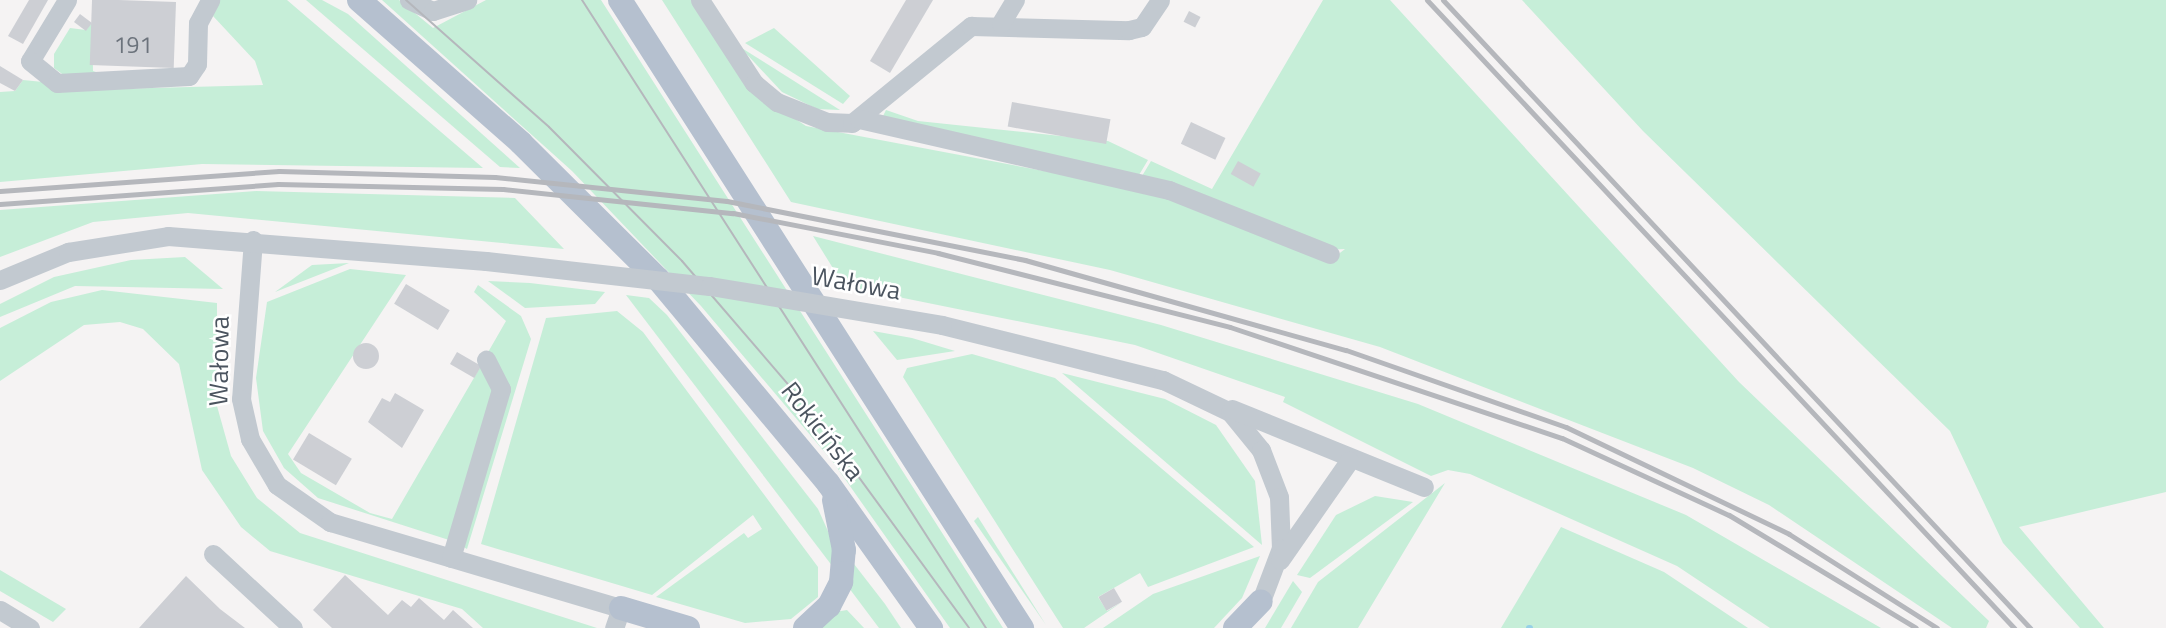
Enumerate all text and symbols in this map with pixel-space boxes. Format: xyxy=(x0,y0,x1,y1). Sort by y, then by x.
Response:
house number: 191 xyxy=(114,31,152,59)
street label: Wałowa xyxy=(809,260,903,306)
street label: Wałowa xyxy=(203,316,235,406)
street label: Rokicińska xyxy=(775,376,871,486)

